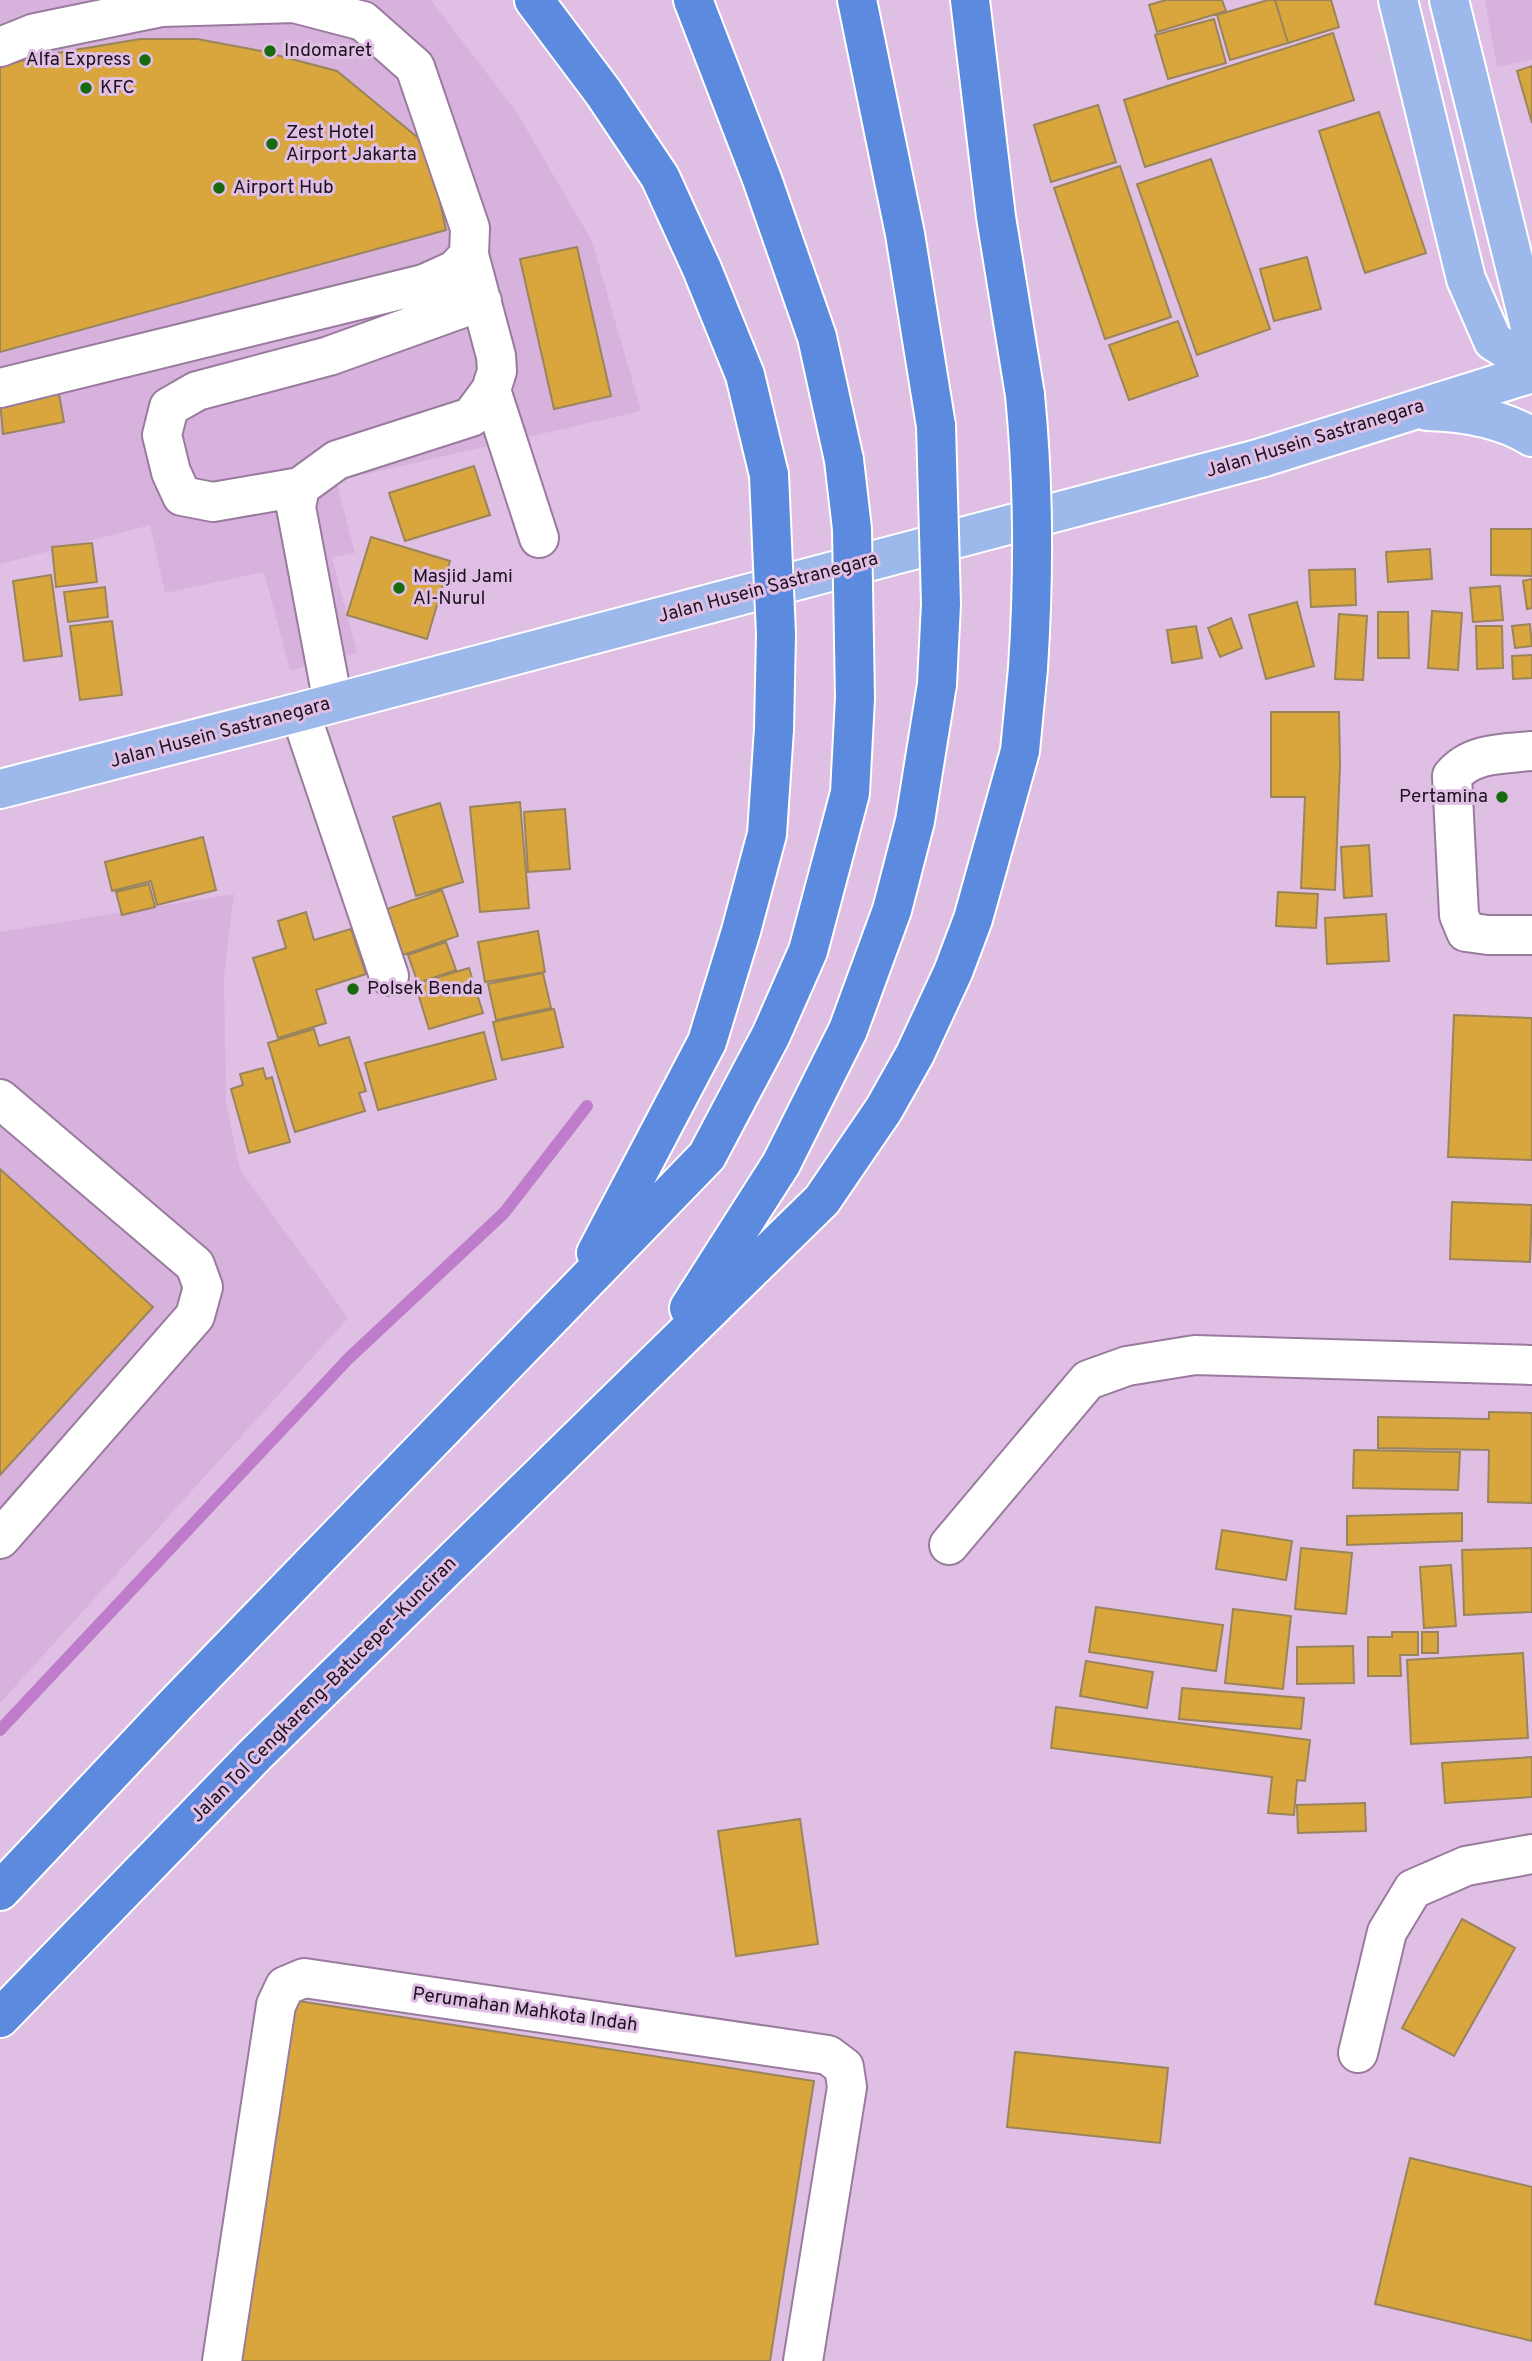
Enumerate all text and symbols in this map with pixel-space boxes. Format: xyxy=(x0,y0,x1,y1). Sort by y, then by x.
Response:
place label: Indomaret xyxy=(284,39,372,63)
marker: Indomaret xyxy=(262,43,278,59)
place label: Alfa Express xyxy=(26,48,131,72)
marker: Alfa Express xyxy=(137,52,153,68)
place label: KFC xyxy=(100,76,135,100)
marker: KFC xyxy=(78,80,94,96)
place label: Zest Hotel Airport Jakarta xyxy=(286,121,417,167)
marker: Zest Hotel Airport Jakarta xyxy=(264,136,280,152)
place label: Airport Hub xyxy=(233,176,334,200)
marker: Airport Hub xyxy=(211,180,227,196)
street label: Jalan Husein Sastranegara xyxy=(1203,394,1427,484)
street label: Jalan Husein Sastranegara xyxy=(655,547,881,629)
place label: Masjid Jami Al-Nurul xyxy=(413,565,513,611)
marker: Masjid Jami Al-Nurul xyxy=(391,580,407,596)
street label: Jalan Husein Sastranegara xyxy=(107,692,333,774)
place label: Pertamina xyxy=(1399,785,1488,809)
marker: Pertamina xyxy=(1494,789,1510,805)
place label: Polsek Benda xyxy=(367,977,483,1001)
marker: Polsek Benda xyxy=(345,981,361,997)
street label: Jalan Tol Cengkareng–Batuceper–Kunciran xyxy=(186,1552,462,1828)
street label: Perumahan Mahkota Indah xyxy=(411,1982,639,2038)

